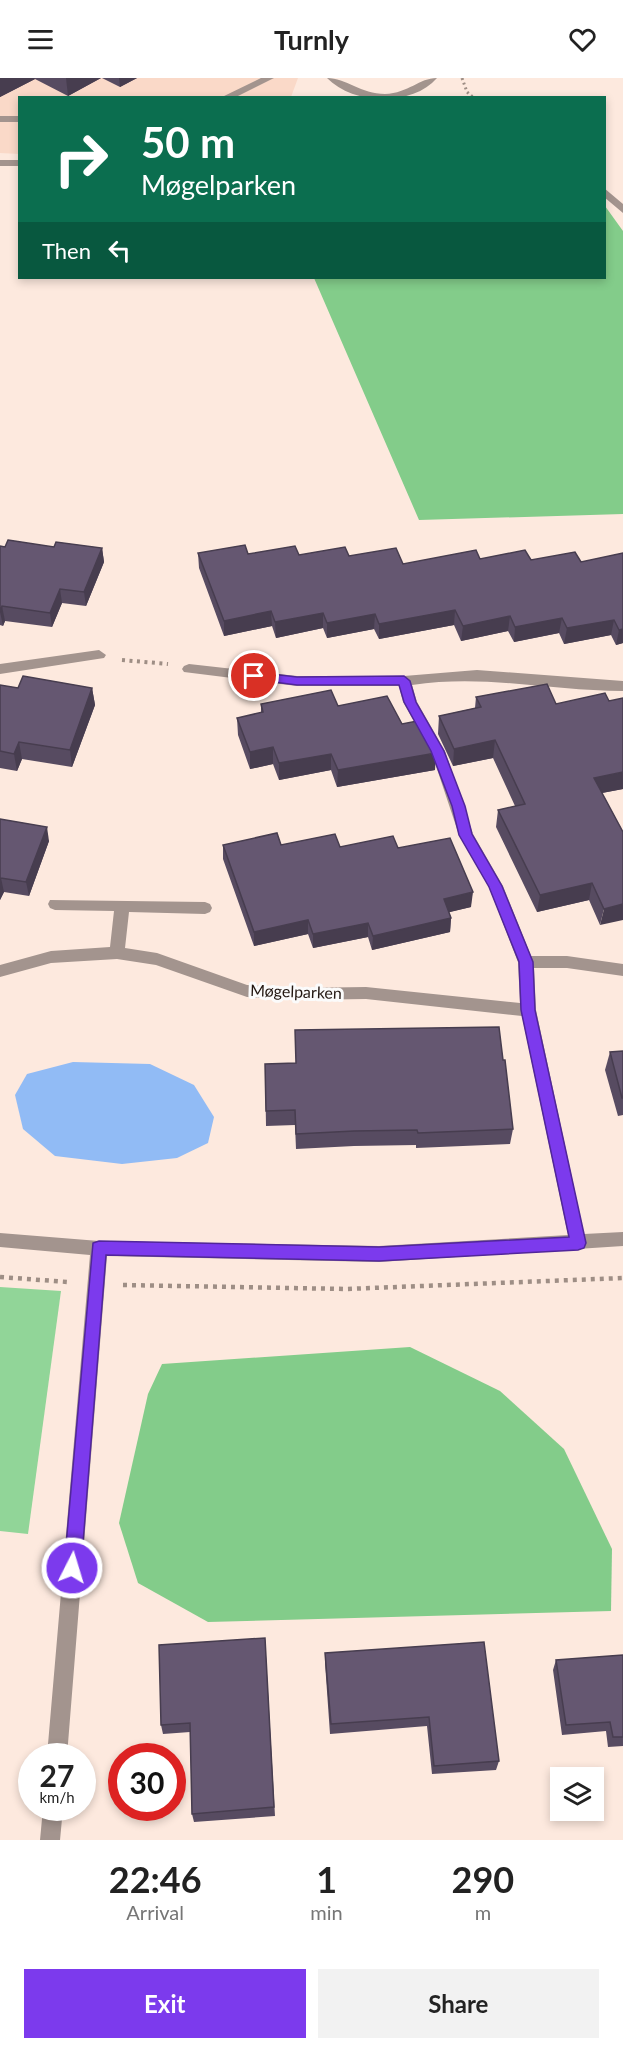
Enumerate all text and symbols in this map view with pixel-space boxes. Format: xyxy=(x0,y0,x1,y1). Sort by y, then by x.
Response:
icon: menu xyxy=(24,23,57,56)
text: Turnly xyxy=(274,23,349,56)
icon: heart xyxy=(566,23,599,56)
text: 50 m xyxy=(141,117,235,167)
icon: right xyxy=(42,120,120,198)
text: Møgelparken xyxy=(141,168,296,201)
icon: left xyxy=(103,234,136,267)
text: Then xyxy=(42,237,91,264)
pin xyxy=(228,650,279,701)
icon: arrive xyxy=(237,659,270,692)
street label: Møgelparken xyxy=(250,980,342,1002)
position arrow xyxy=(40,1536,104,1600)
speed limit sign: 30 xyxy=(108,1743,186,1821)
text: 27 xyxy=(40,1757,74,1793)
map controls xyxy=(550,1767,604,1821)
button: layers xyxy=(550,1767,604,1821)
text: km/h xyxy=(39,1788,75,1806)
text: 22:46 xyxy=(109,1857,202,1901)
text: 1 xyxy=(316,1857,337,1901)
text: 290 xyxy=(452,1857,514,1901)
text: Arrival xyxy=(126,1900,184,1924)
text: min xyxy=(310,1900,343,1924)
text: m xyxy=(475,1900,491,1924)
button: Exit xyxy=(24,1969,306,2038)
button: Share xyxy=(318,1969,599,2038)

